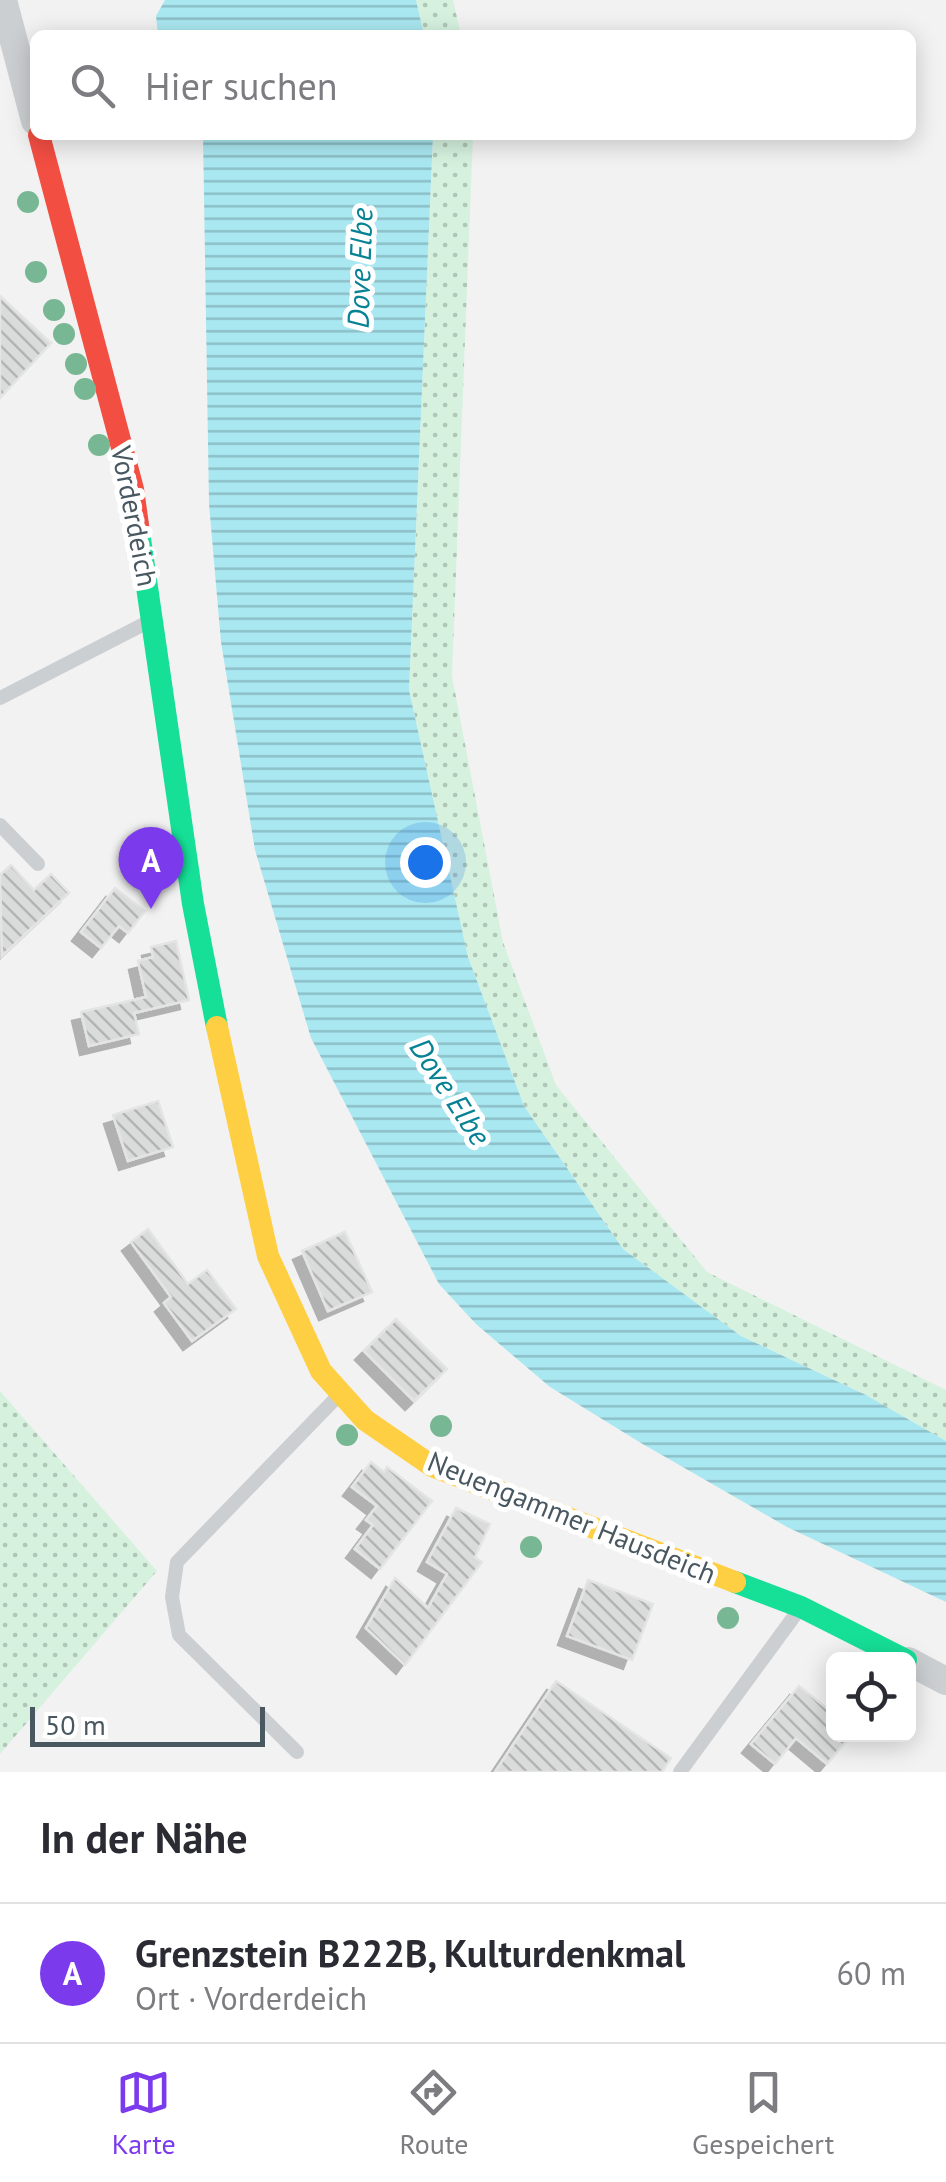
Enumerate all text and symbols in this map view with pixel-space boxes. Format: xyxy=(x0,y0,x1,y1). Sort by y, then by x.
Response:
search box xyxy=(30,30,916,140)
icon: search xyxy=(65,58,120,113)
text: Hier suchen xyxy=(145,61,338,110)
water label: Dove Elbe xyxy=(337,207,381,329)
street label: Vorderdeich xyxy=(103,442,167,589)
pin: A xyxy=(118,826,184,909)
your location xyxy=(400,837,451,888)
water label: Dove Elbe xyxy=(402,1030,500,1152)
street label: Neuengammer Hausdeich xyxy=(422,1442,722,1592)
map controls xyxy=(826,1652,916,1742)
button: locate xyxy=(826,1652,916,1742)
scale bar xyxy=(30,1702,265,1746)
text: 50 m xyxy=(45,1706,106,1743)
text: In der Nähe xyxy=(40,1810,247,1865)
text: Grenzstein B222B, Kulturdenkmal xyxy=(135,1928,685,1977)
text: A xyxy=(63,1952,82,1994)
text: 60 m xyxy=(837,1952,906,1994)
text: Ort · Vorderdeich xyxy=(135,1977,367,2019)
tab: Karte xyxy=(112,2065,176,2162)
tab: Route xyxy=(400,2065,468,2162)
tab: Gespeichert xyxy=(692,2065,834,2162)

